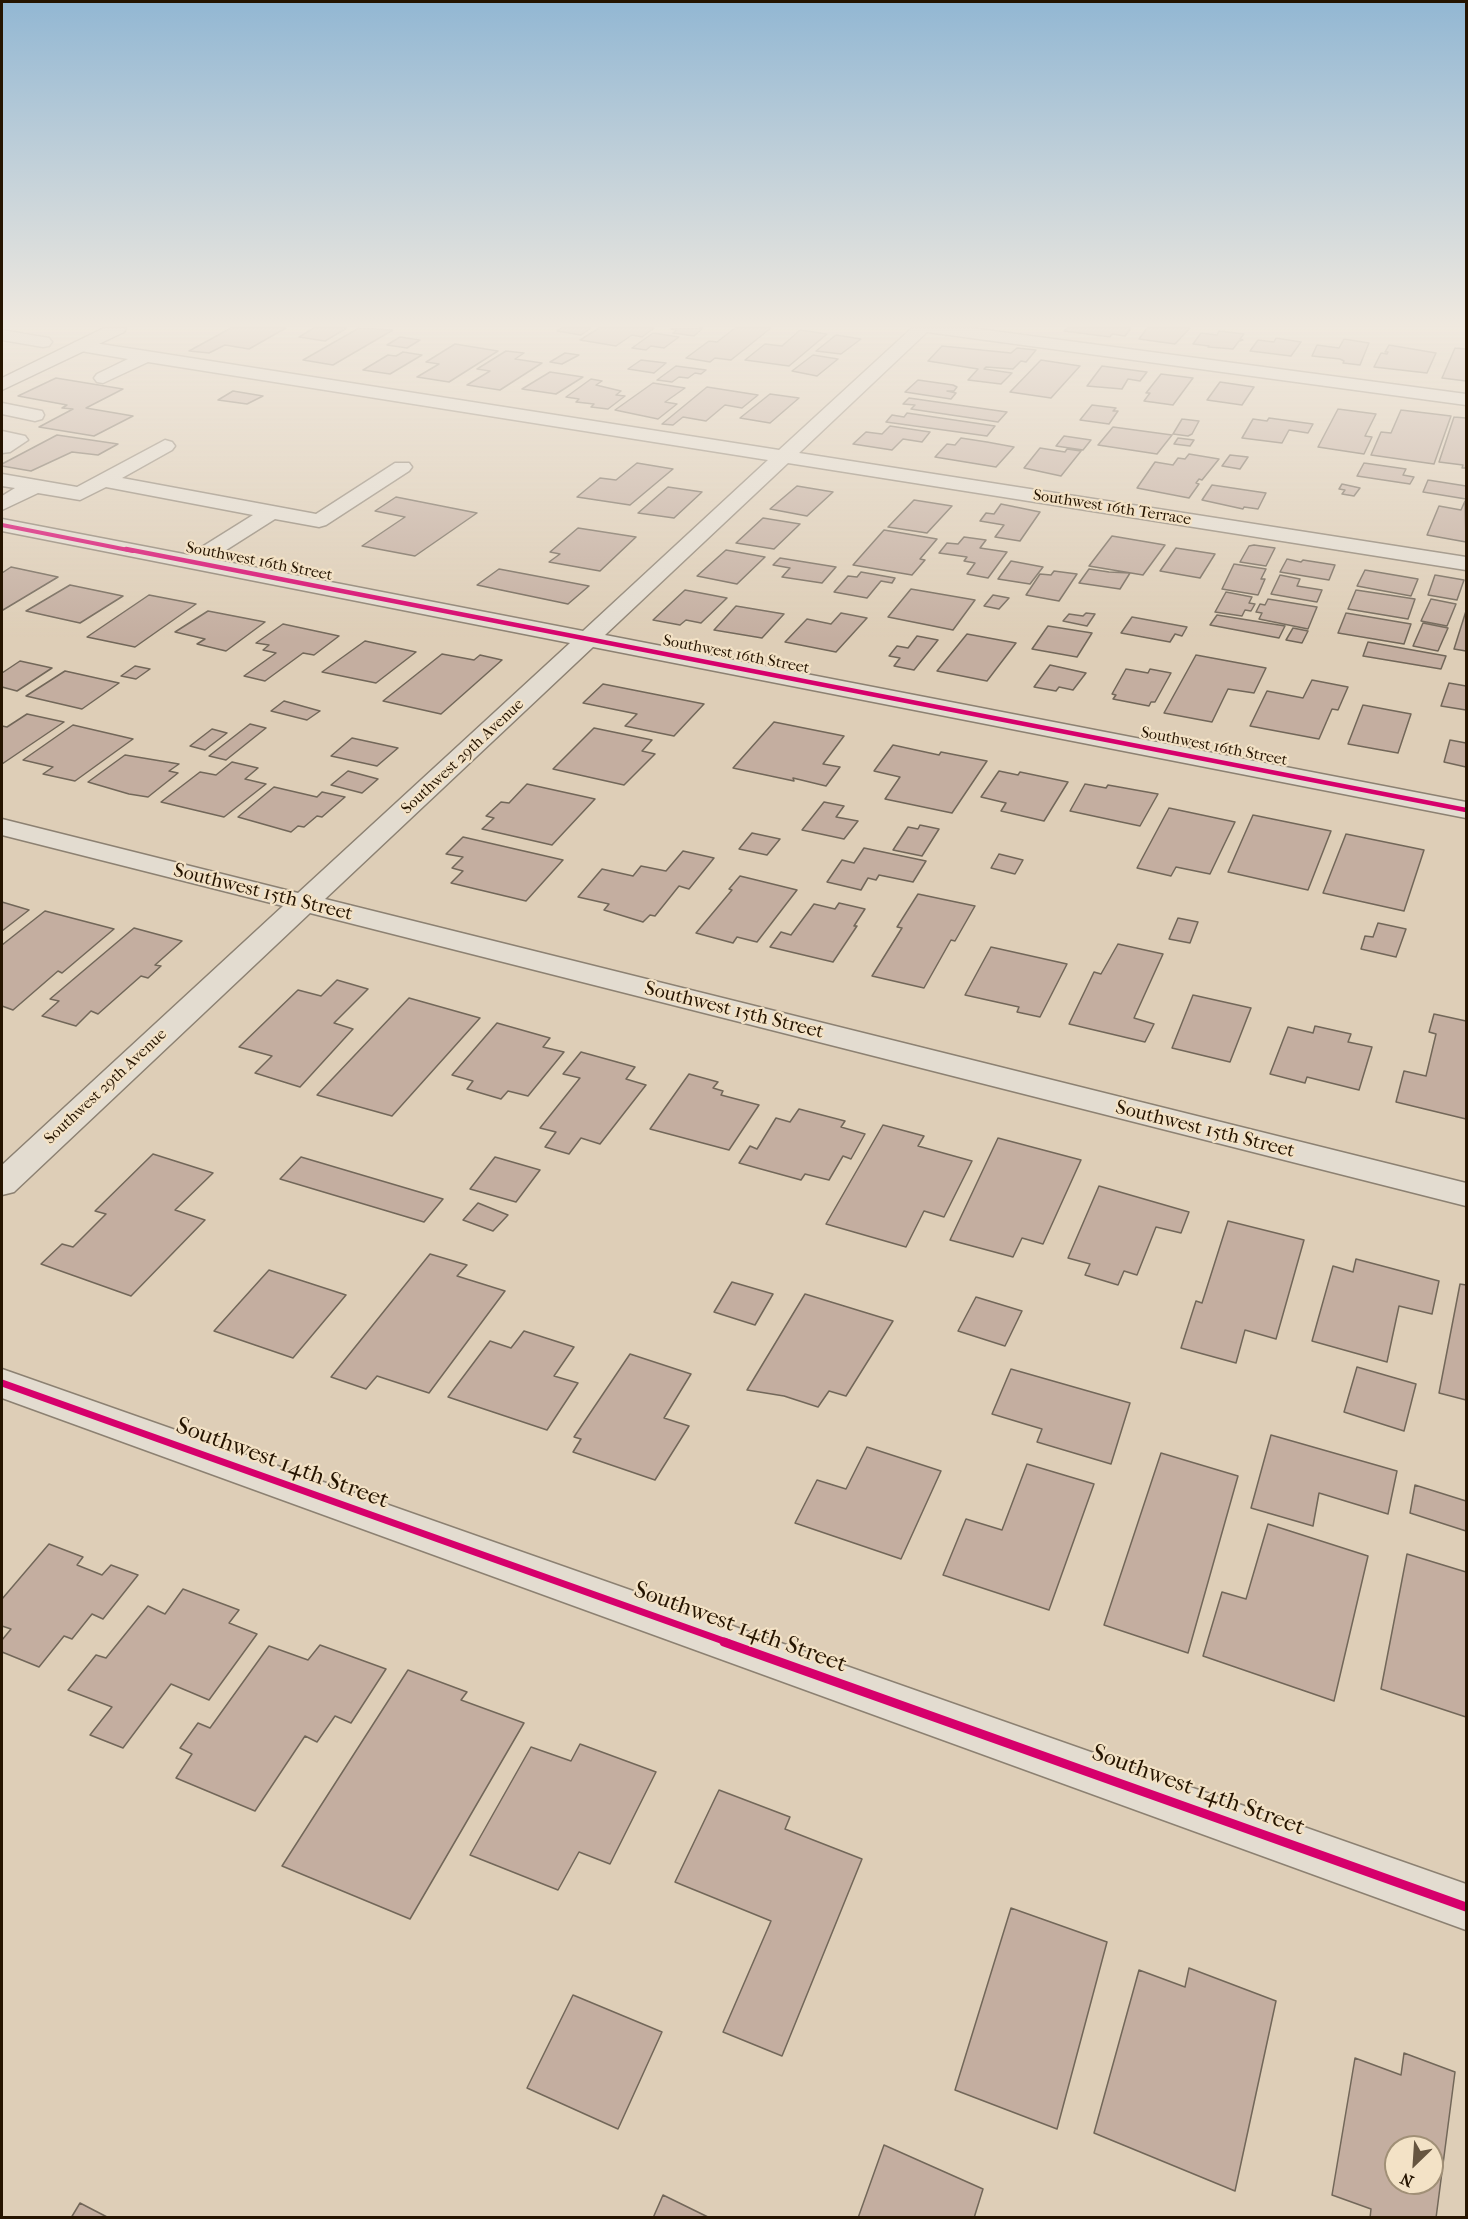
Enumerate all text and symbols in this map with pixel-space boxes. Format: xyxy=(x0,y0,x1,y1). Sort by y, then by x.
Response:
street label: Southwest 16th Terrace xyxy=(1032,486,1192,530)
street label: Southwest 16th Street xyxy=(184,538,334,586)
street label: Southwest 16th Street xyxy=(661,631,811,679)
street label: Southwest 29th Avenue xyxy=(398,695,528,819)
street label: Southwest 16th Street xyxy=(1139,723,1289,771)
street label: Southwest 15th Street xyxy=(171,859,355,927)
street label: Southwest 15th Street xyxy=(642,977,826,1045)
street label: Southwest 29th Avenue xyxy=(41,1025,171,1149)
street label: Southwest 15th Street xyxy=(1113,1096,1297,1164)
street label: Southwest 14th Street xyxy=(172,1412,392,1516)
street label: Southwest 14th Street xyxy=(630,1576,850,1680)
street label: Southwest 14th Street xyxy=(1088,1739,1308,1843)
north arrow xyxy=(1384,2135,1444,2195)
text: N xyxy=(1398,2169,1417,2191)

